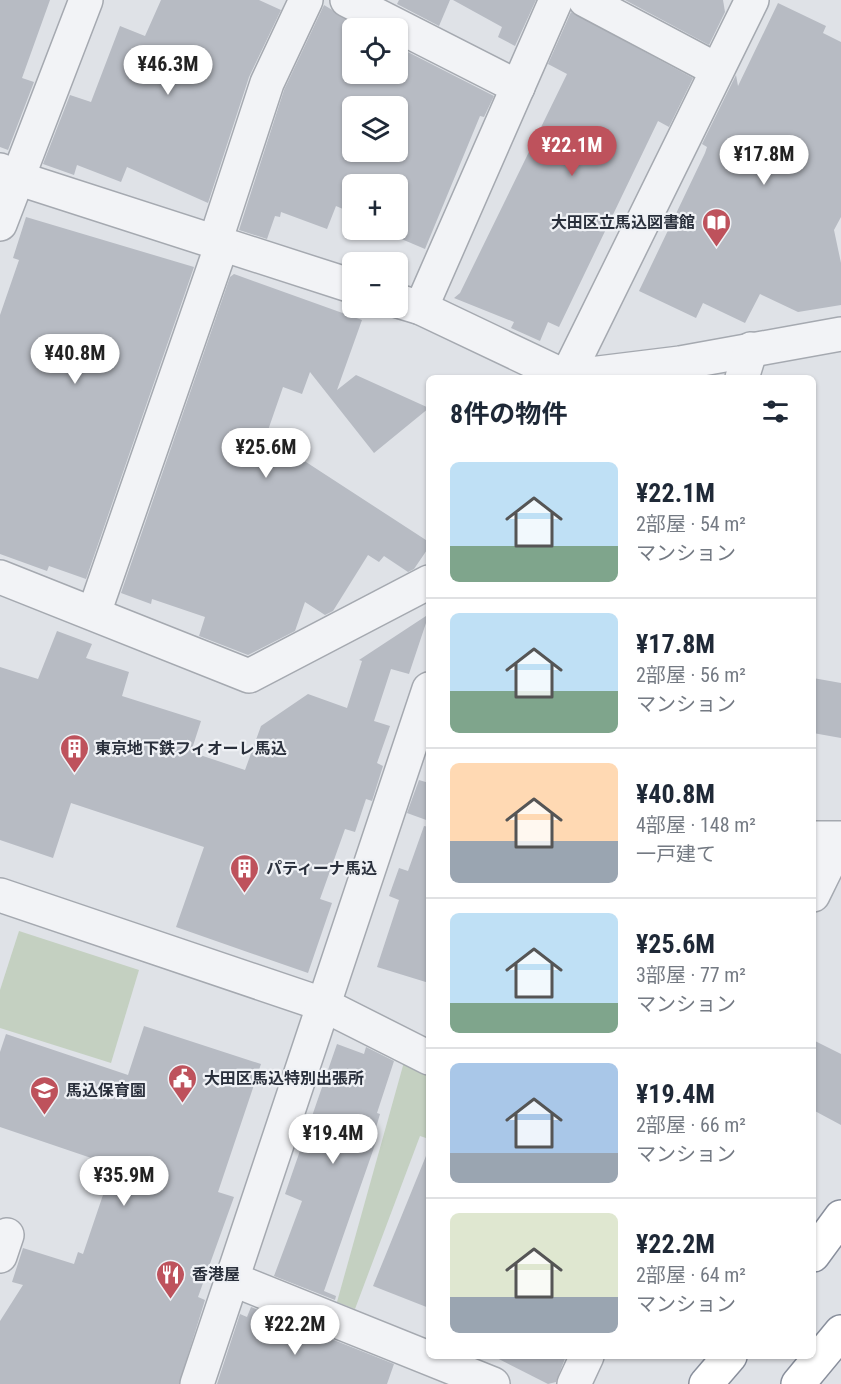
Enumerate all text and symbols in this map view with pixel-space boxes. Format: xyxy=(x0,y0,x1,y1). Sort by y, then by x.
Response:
map controls xyxy=(342,18,408,318)
button: locate xyxy=(342,18,408,84)
pin: ¥46.3M xyxy=(119,45,217,96)
text: ¥46.3M xyxy=(138,52,198,76)
button: layers xyxy=(342,96,408,162)
pin: ¥22.1M xyxy=(523,126,621,177)
text: ¥22.1M xyxy=(542,133,602,157)
pin: ¥17.8M xyxy=(715,135,813,186)
text: ¥17.8M xyxy=(734,142,794,166)
button: + xyxy=(342,174,408,240)
library icon: 大田区立馬込図書館 xyxy=(700,206,732,248)
place label: 大田区立馬込図書館 xyxy=(551,213,695,232)
button: − xyxy=(342,252,408,318)
pin: ¥40.8M xyxy=(26,334,124,385)
text: ¥40.8M xyxy=(45,341,105,365)
icon: filters xyxy=(759,395,792,428)
text: 8件の物件 xyxy=(450,399,567,429)
pin: ¥25.6M xyxy=(217,428,315,479)
text: ¥25.6M xyxy=(236,435,296,459)
text: ¥22.1M xyxy=(636,478,715,508)
icon: home xyxy=(498,486,570,558)
text: 2部屋 · 54 m² xyxy=(636,512,746,536)
text: マンション xyxy=(636,541,736,565)
text: ¥17.8M xyxy=(636,629,715,659)
icon: home xyxy=(498,637,570,709)
text: 2部屋 · 56 m² xyxy=(636,663,746,687)
text: マンション xyxy=(636,692,736,716)
building icon: 東京地下鉄フィオーレ馬込 xyxy=(58,732,90,774)
place label: 東京地下鉄フィオーレ馬込 xyxy=(95,739,287,758)
text: ¥40.8M xyxy=(636,779,715,809)
icon: home xyxy=(498,787,570,859)
text: 4部屋 · 148 m² xyxy=(636,813,756,837)
text: 一戸建て xyxy=(636,842,716,866)
building icon: パティーナ馬込 xyxy=(229,852,261,894)
place label: パティーナ馬込 xyxy=(266,859,377,878)
text: ¥25.6M xyxy=(636,929,715,959)
icon: home xyxy=(498,937,570,1009)
text: 3部屋 · 77 m² xyxy=(636,963,746,987)
text: マンション xyxy=(636,992,736,1016)
public building icon: 大田区馬込特別出張所 xyxy=(167,1062,199,1104)
place label: 大田区馬込特別出張所 xyxy=(204,1069,364,1088)
school or university icon: 馬込保育園 xyxy=(29,1074,61,1116)
text: ¥19.4M xyxy=(636,1079,715,1109)
place label: 馬込保育園 xyxy=(66,1081,146,1100)
icon: home xyxy=(498,1087,570,1159)
text: 2部屋 · 66 m² xyxy=(636,1113,746,1137)
pin: ¥19.4M xyxy=(284,1114,382,1165)
text: ¥19.4M xyxy=(303,1121,363,1145)
text: マンション xyxy=(636,1142,736,1166)
pin: ¥35.9M xyxy=(75,1156,173,1207)
text: ¥35.9M xyxy=(94,1163,154,1187)
text: ¥22.2M xyxy=(636,1229,715,1259)
icon: home xyxy=(498,1237,570,1309)
restaurant icon: 香港屋 xyxy=(155,1258,187,1300)
text: 2部屋 · 64 m² xyxy=(636,1263,746,1287)
place label: 香港屋 xyxy=(192,1265,240,1284)
text: マンション xyxy=(636,1292,736,1316)
pin: ¥22.2M xyxy=(246,1305,344,1356)
text: ¥22.2M xyxy=(265,1312,325,1336)

